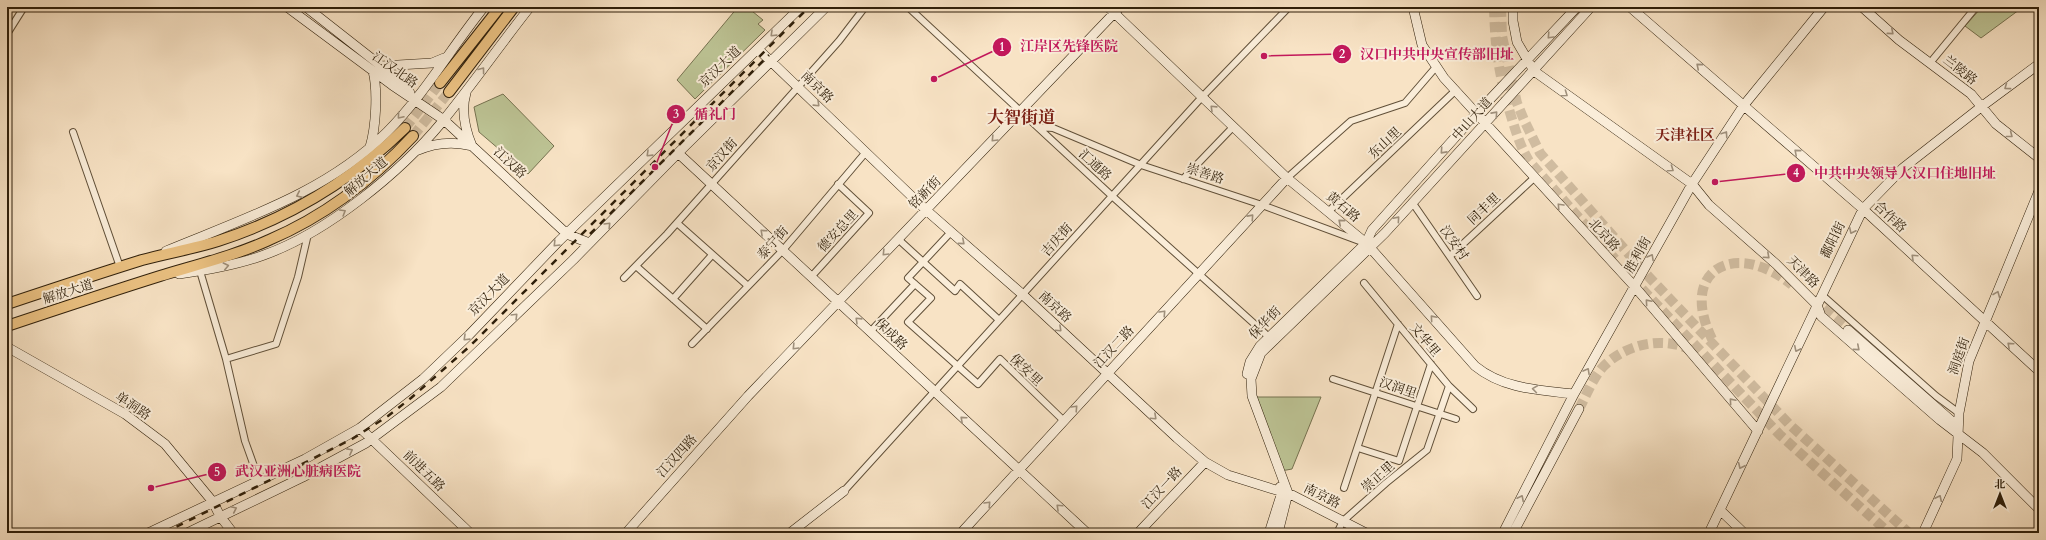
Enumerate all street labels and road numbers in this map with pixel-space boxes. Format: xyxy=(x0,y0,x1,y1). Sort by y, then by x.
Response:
street label: 京汉大道 xyxy=(695,42,745,92)
street label: 江汉北路 xyxy=(369,48,421,92)
street label: 兰陵路 xyxy=(1939,51,1981,89)
street label: 南京路 xyxy=(797,67,837,107)
street label: 中山大道 xyxy=(1448,94,1496,144)
street label: 东山里 xyxy=(1365,123,1405,163)
street label: 京汉街 xyxy=(702,134,742,176)
street label: 江汉路 xyxy=(490,143,530,183)
street label: 汇通路 xyxy=(1075,145,1115,185)
street label: 解放大道 xyxy=(340,153,392,201)
street label: 崇善路 xyxy=(1184,159,1226,189)
street label: 铭新街 xyxy=(905,173,945,213)
street label: 黄石路 xyxy=(1322,188,1364,226)
street label: 同丰里 xyxy=(1464,189,1504,229)
street label: 合作路 xyxy=(1870,197,1910,237)
street label: 德安总里 xyxy=(814,206,862,256)
street label: 北京路 xyxy=(1584,215,1624,255)
street label: 吉庆街 xyxy=(1037,219,1077,261)
street label: 鄱阳街 xyxy=(1816,219,1850,261)
street label: 泰宁街 xyxy=(753,222,793,264)
street label: 汉安村 xyxy=(1435,222,1473,264)
street label: 胜利街 xyxy=(1621,234,1655,276)
street label: 天津路 xyxy=(1783,252,1823,292)
street label: 京汉大道 xyxy=(464,270,514,320)
street label: 解放大道 xyxy=(40,275,96,309)
street label: 南京路 xyxy=(1035,287,1075,327)
street label: 保华街 xyxy=(1245,303,1285,343)
street label: 保成路 xyxy=(871,314,911,354)
street label: 文华里 xyxy=(1406,319,1444,361)
street label: 江汉二路 xyxy=(1090,322,1138,372)
street label: 洞庭街 xyxy=(1944,335,1974,377)
street label: 保安里 xyxy=(1006,350,1046,390)
street label: 汉润里 xyxy=(1377,373,1419,403)
street label: 单洞路 xyxy=(112,388,154,424)
street label: 江汉四路 xyxy=(653,431,701,481)
street label: 前进五路 xyxy=(399,446,449,496)
street label: 崇正里 xyxy=(1357,457,1399,497)
street label: 江汉一路 xyxy=(1138,463,1186,513)
street label: 南京路 xyxy=(1301,479,1343,513)

